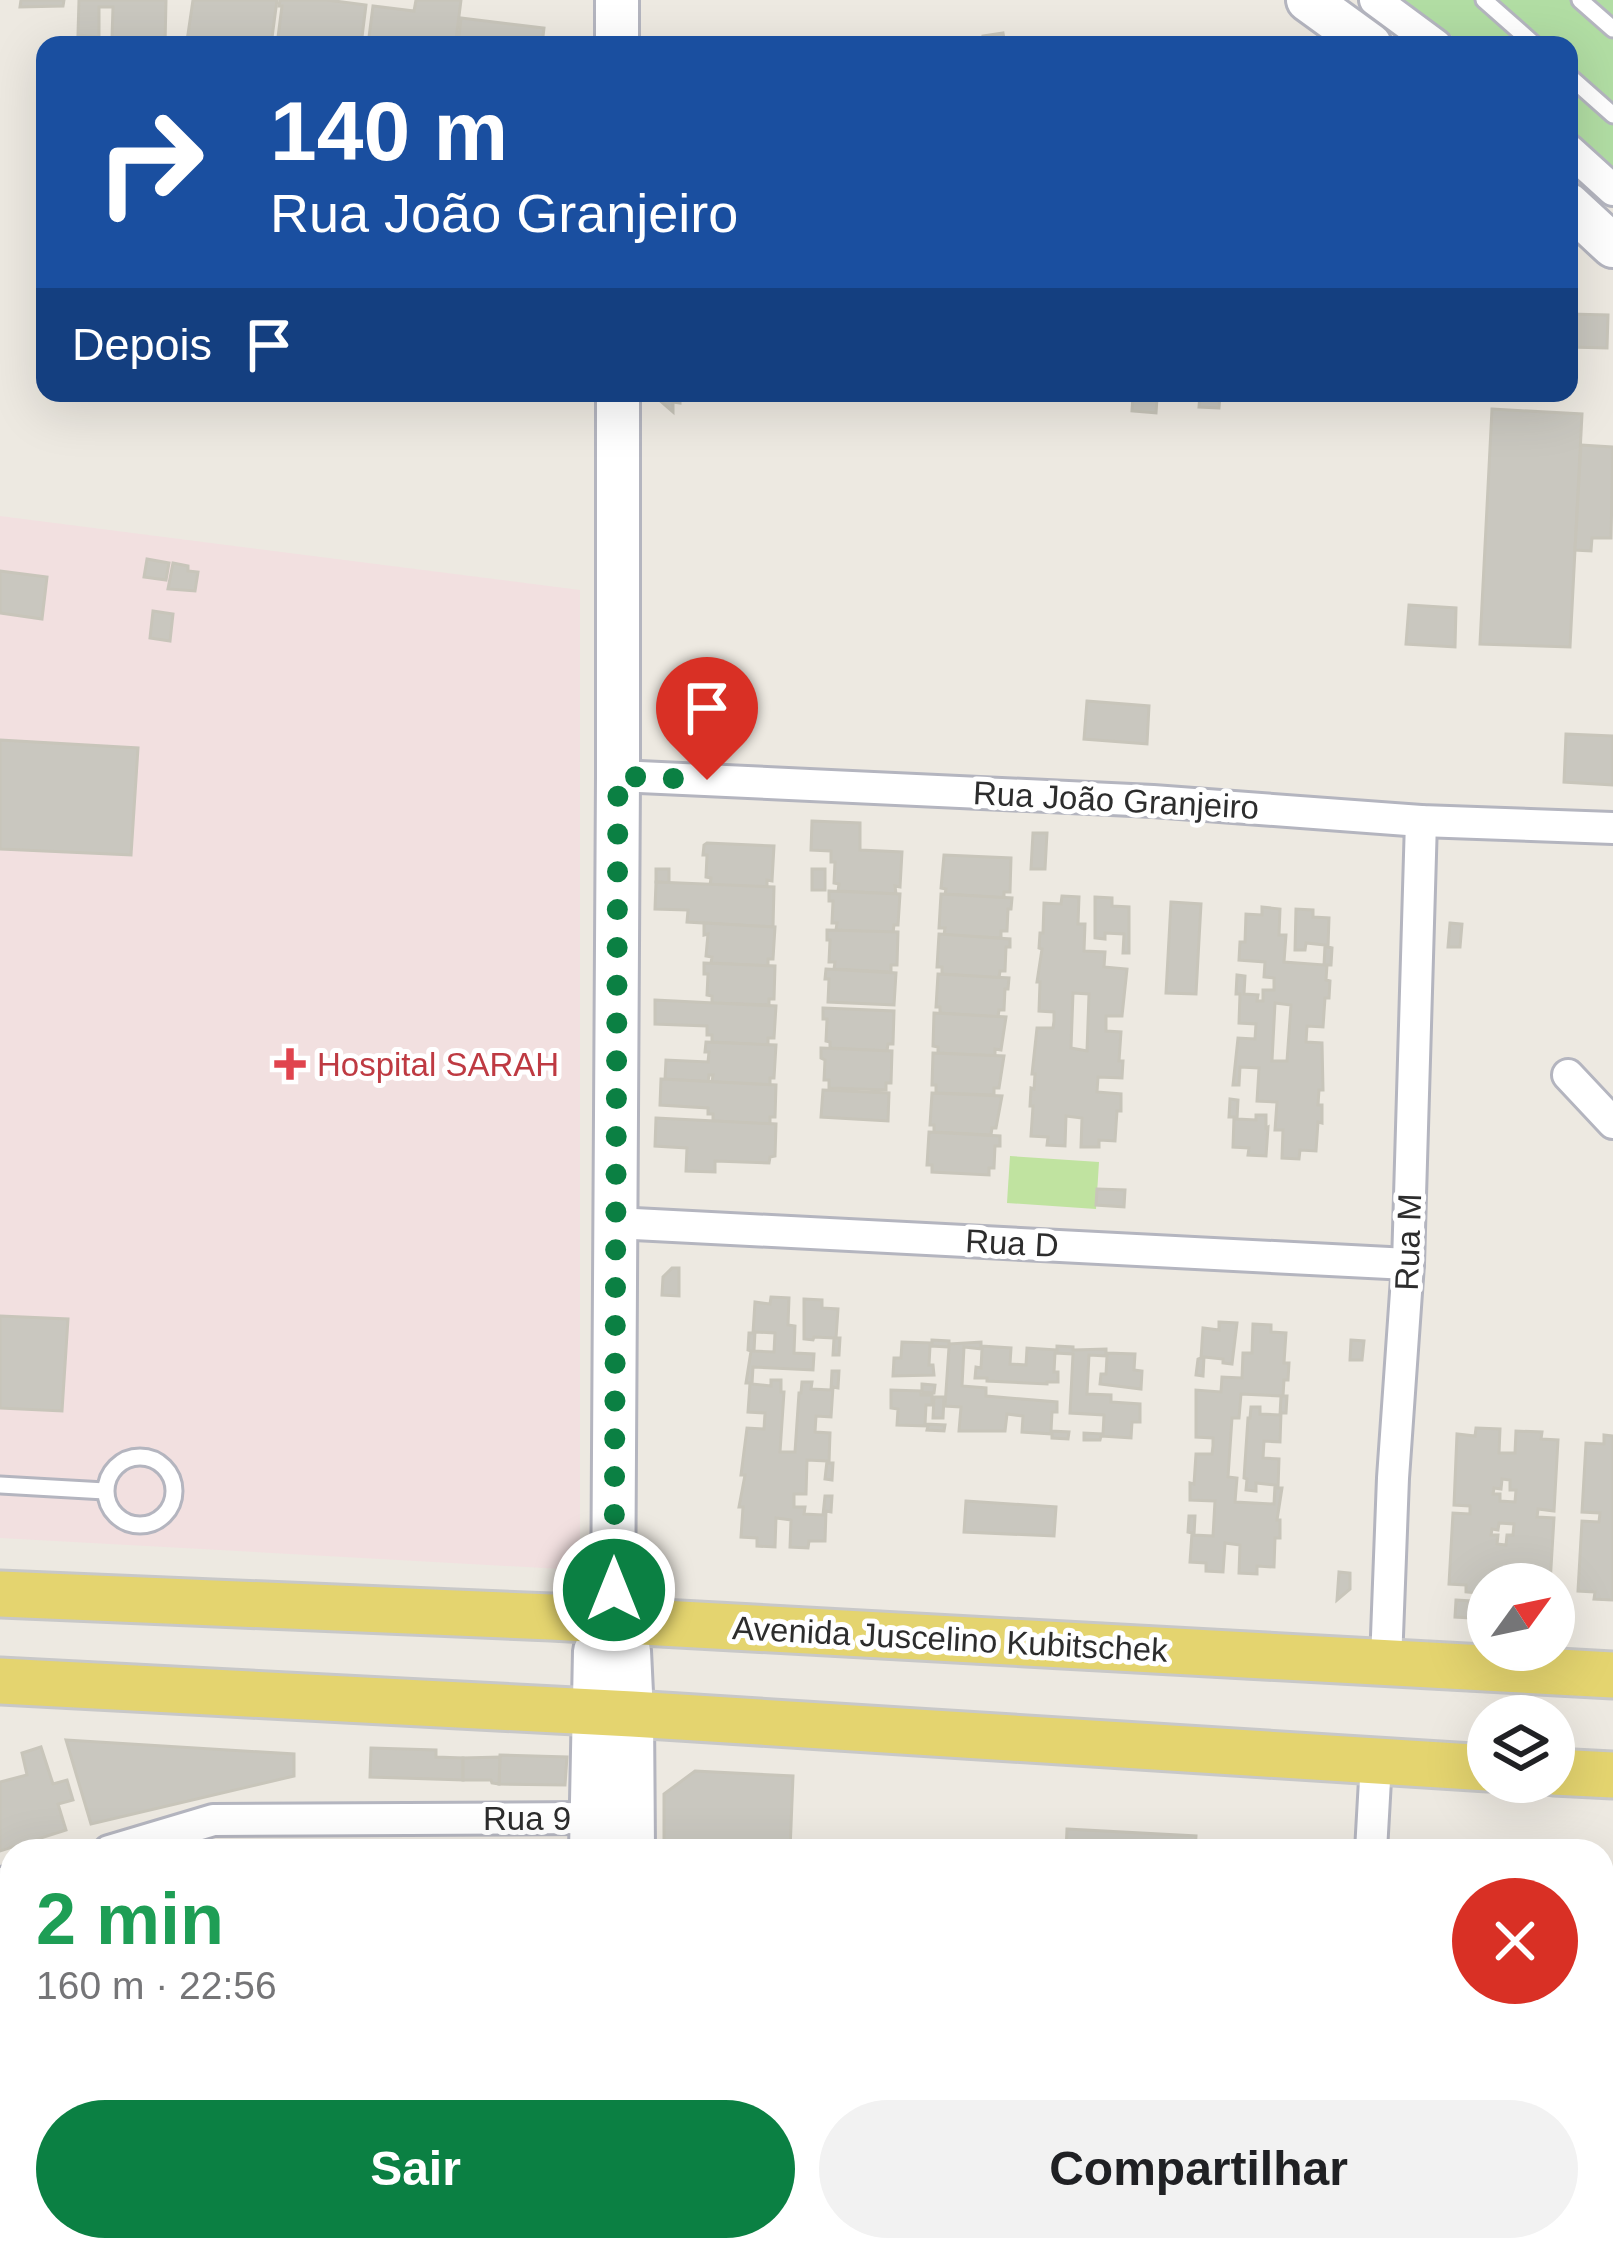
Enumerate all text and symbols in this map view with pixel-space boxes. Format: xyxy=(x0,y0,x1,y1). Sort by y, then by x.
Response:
icon: right xyxy=(72,84,228,240)
text: 140 m xyxy=(270,84,508,178)
text: Rua João Granjeiro xyxy=(270,183,738,243)
icon: arrive xyxy=(236,312,302,378)
text: Depois xyxy=(72,319,212,370)
pin xyxy=(656,657,758,780)
icon: arrive xyxy=(674,675,740,741)
street label: Rua João Granjeiro xyxy=(972,774,1260,826)
place label: Hospital SARAH xyxy=(317,1046,559,1083)
marker: Hospital SARAH xyxy=(274,1048,306,1080)
street label: Rua M xyxy=(1388,1193,1428,1291)
street label: Rua D xyxy=(964,1222,1060,1264)
position arrow xyxy=(551,1527,677,1653)
north arrow xyxy=(1467,1563,1575,1671)
map controls xyxy=(1467,1563,1575,1803)
street label: Avenida Juscelino Kubitschek xyxy=(731,1609,1169,1669)
button: layers xyxy=(1467,1695,1575,1803)
street label: Rua 9 xyxy=(483,1800,571,1837)
button: close xyxy=(1452,1878,1578,2004)
text: 2 min xyxy=(36,1879,224,1959)
text: 160 m · 22:56 xyxy=(36,1964,277,2007)
button: Sair xyxy=(36,2100,795,2238)
button: Compartilhar xyxy=(819,2100,1578,2238)

